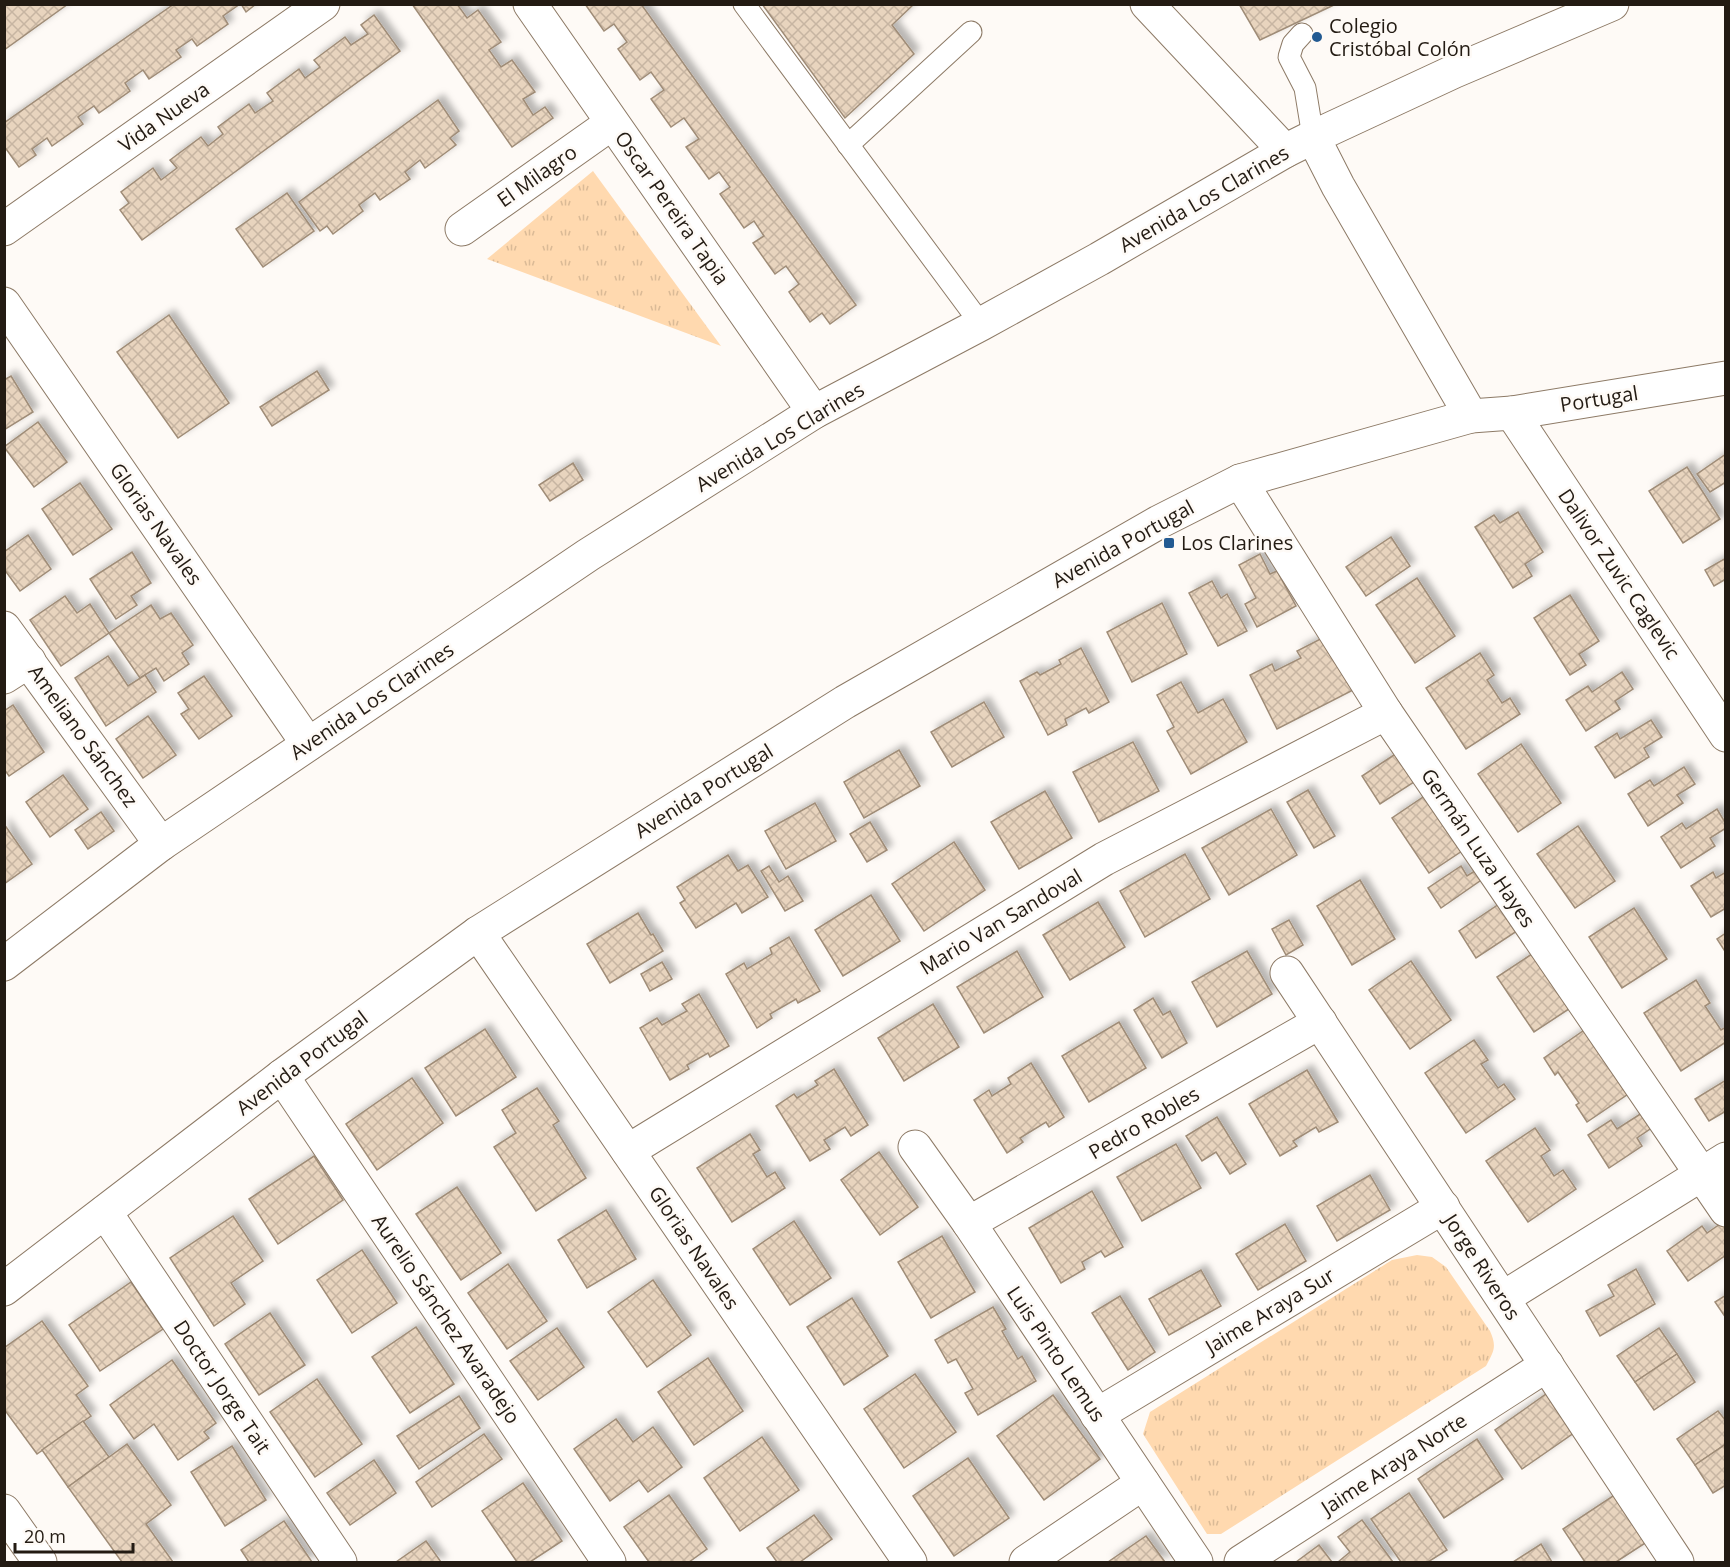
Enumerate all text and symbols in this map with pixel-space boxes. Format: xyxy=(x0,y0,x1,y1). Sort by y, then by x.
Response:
place label: Colegio Cristóbal Colón xyxy=(1329,12,1471,62)
marker: Colegio Cristóbal Colón xyxy=(1310,30,1324,44)
street label: Vida Nueva xyxy=(113,75,215,158)
street label: Oscar Pereira Tapia xyxy=(609,125,736,290)
street label: El Milagro xyxy=(491,138,582,213)
street label: Avenida Los Clarines xyxy=(1114,139,1294,258)
street label: Avenida Los Clarines xyxy=(691,376,869,498)
street label: Portugal xyxy=(1558,379,1640,418)
street label: Glorias Navales xyxy=(104,457,209,590)
street label: Dalivor Zuvic Caglevic xyxy=(1552,483,1687,664)
street label: Avenida Portugal xyxy=(1047,493,1199,594)
place label: Los Clarines xyxy=(1181,529,1293,556)
marker: Los Clarines xyxy=(1162,536,1176,550)
street label: Avenida Los Clarines xyxy=(285,636,459,765)
street label: Ameliano Sánchez xyxy=(23,659,144,812)
street label: Avenida Portugal xyxy=(629,737,778,844)
street label: Germán Luza Hayes xyxy=(1415,763,1542,932)
street label: Mario Van Sandoval xyxy=(915,862,1087,981)
street label: Avenida Portugal xyxy=(230,1004,373,1121)
street label: Pedro Robles xyxy=(1084,1080,1204,1165)
street label: Glorias Navales xyxy=(643,1181,746,1315)
street label: Jorge Riveros xyxy=(1437,1207,1527,1325)
street label: Aurelio Sánchez Avaradejo xyxy=(366,1209,527,1429)
street label: Jaime Araya Sur xyxy=(1198,1261,1339,1361)
street label: Luis Pinto Lemus xyxy=(1001,1281,1112,1427)
street label: Doctor Jorge Tait xyxy=(168,1315,277,1459)
street label: Jaime Araya Norte xyxy=(1314,1406,1472,1522)
scale bar xyxy=(15,1516,134,1554)
text: 20 m xyxy=(24,1524,66,1548)

